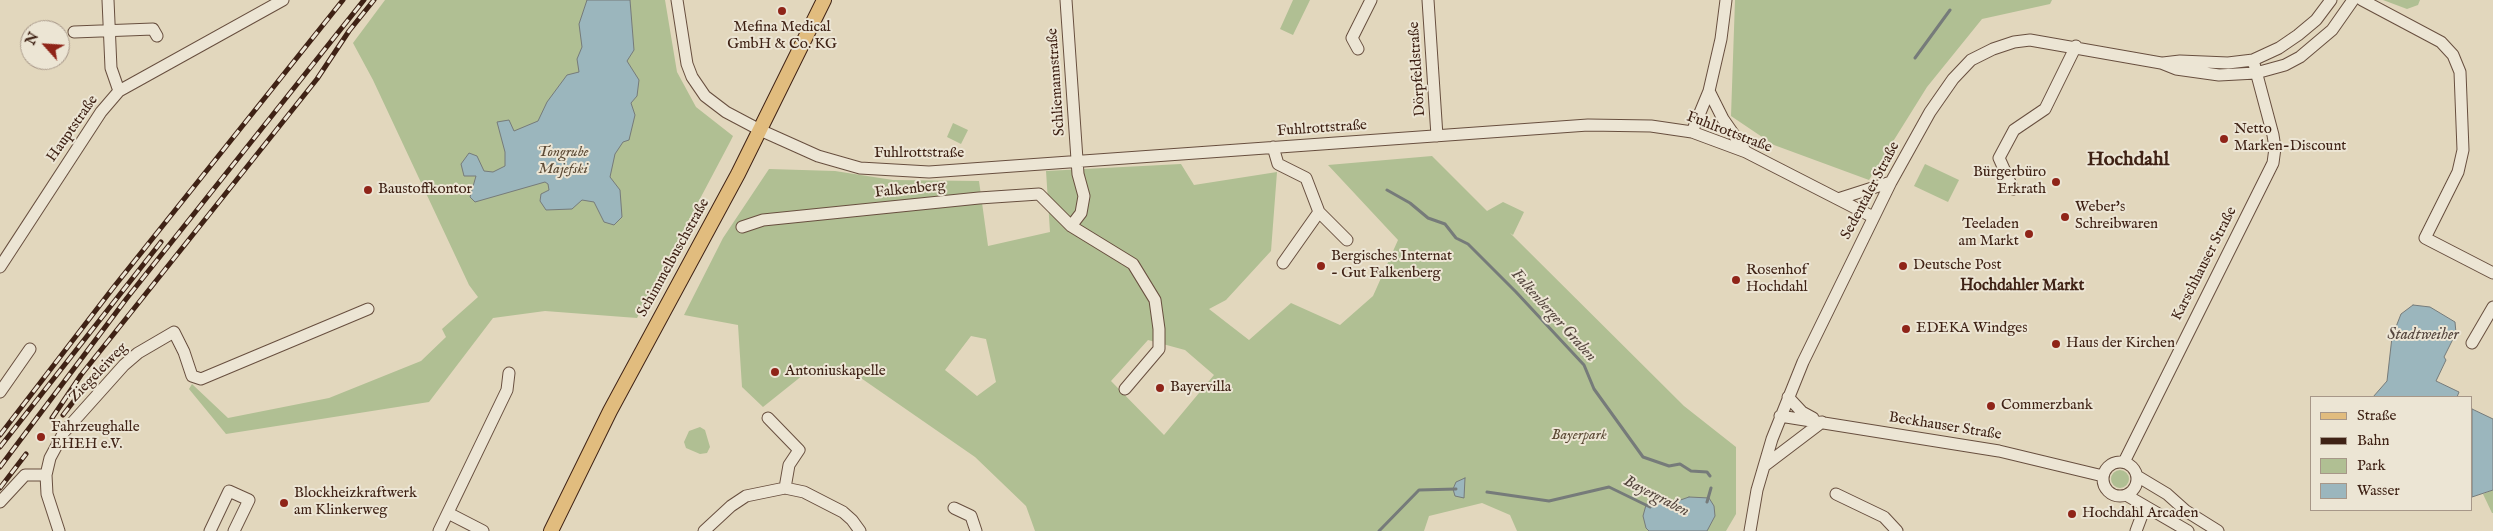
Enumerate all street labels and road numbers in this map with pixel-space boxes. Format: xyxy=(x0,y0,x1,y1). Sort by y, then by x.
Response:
street label: Dörpfeldstraße xyxy=(1406,21,1430,117)
street label: Schliemannstraße xyxy=(1044,27,1070,137)
street label: Hauptstraße xyxy=(43,92,103,166)
street label: Fuhlrottstraße xyxy=(1684,108,1774,158)
street label: Fuhlrottstraße xyxy=(1276,117,1368,141)
street label: Sedentaler Straße xyxy=(1838,139,1904,243)
street label: Fuhlrottstraße xyxy=(874,145,964,163)
street label: Falkenberg xyxy=(874,177,946,203)
street label: Schimmelbuschstraße xyxy=(634,196,714,320)
street label: Karschhauser Straße xyxy=(2169,204,2241,324)
street label: Ziegeleiweg xyxy=(66,339,132,407)
street label: Beckhauser Straße xyxy=(1887,409,2003,445)

